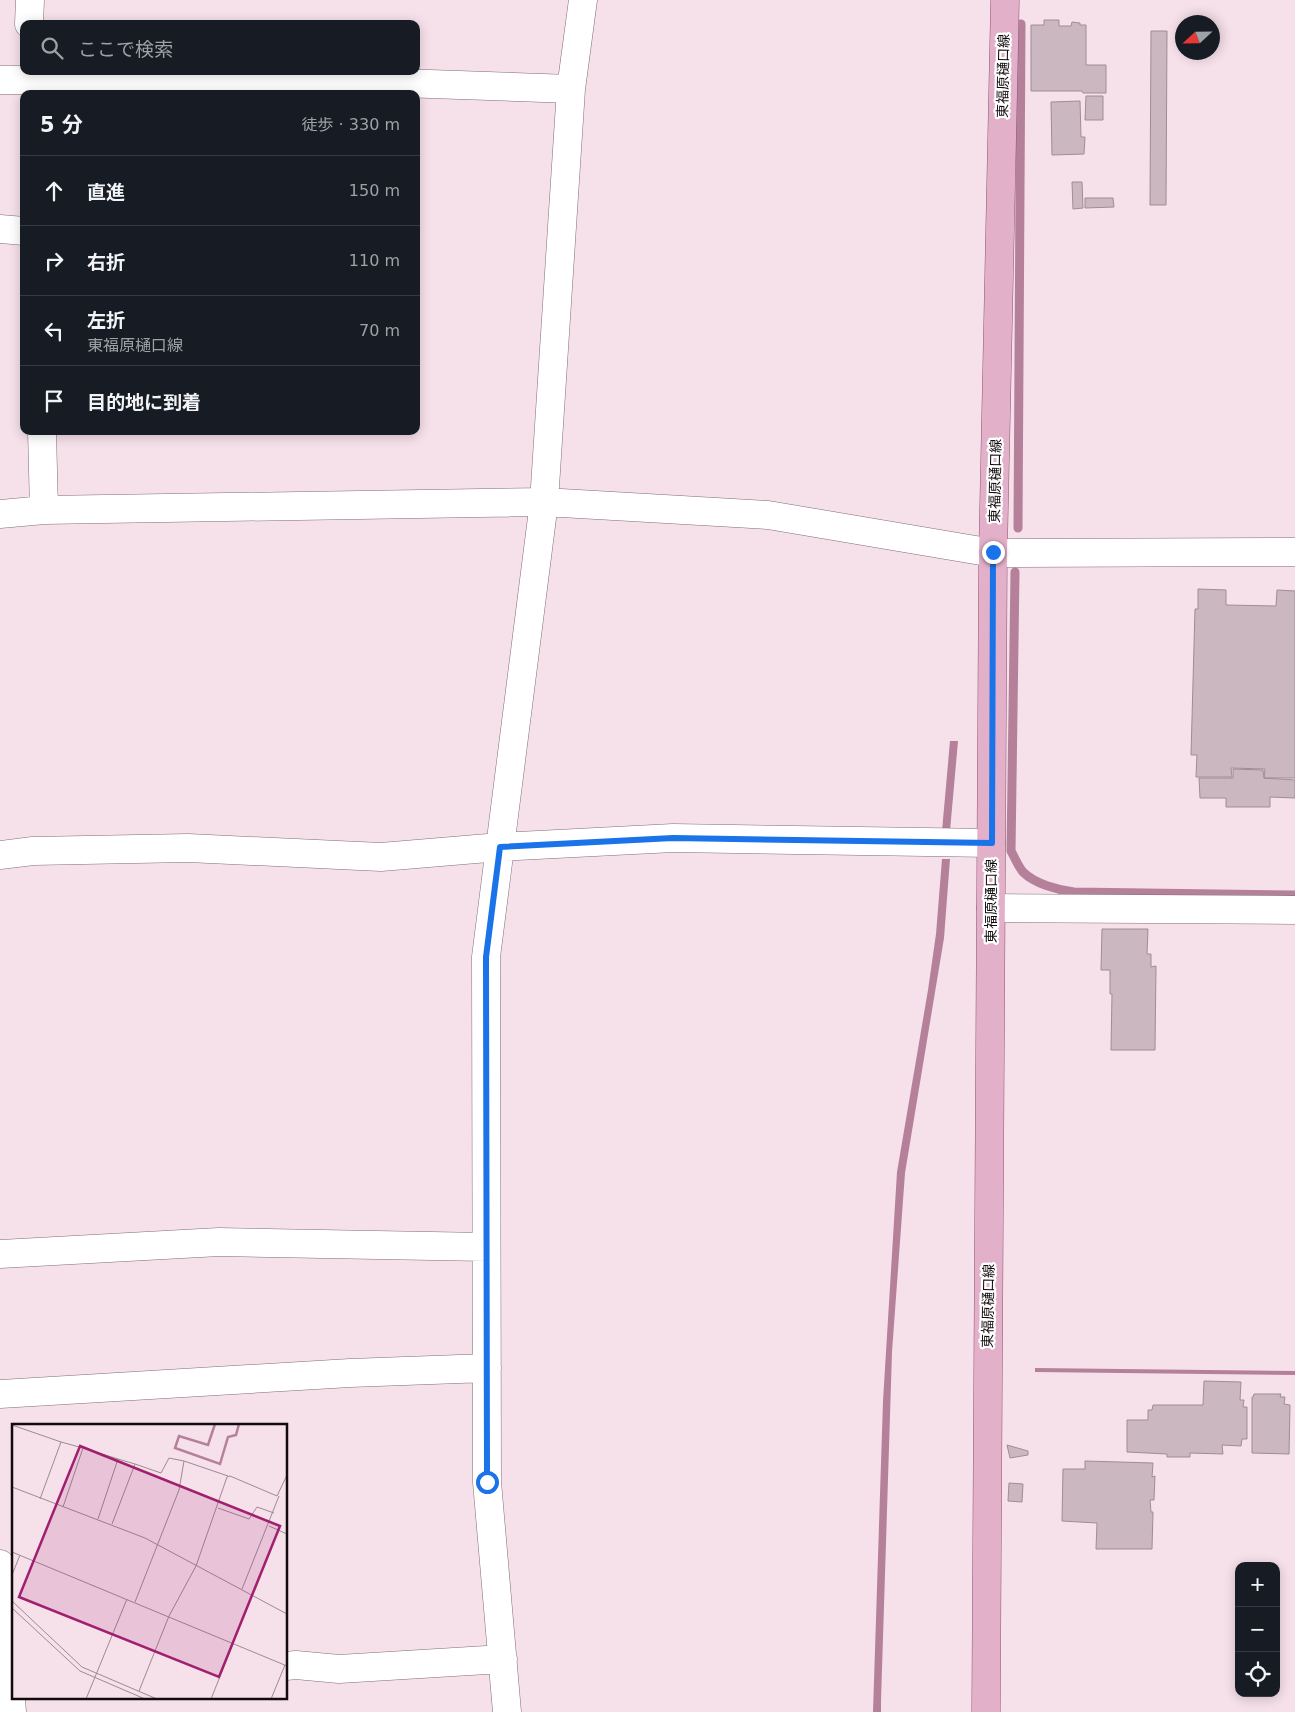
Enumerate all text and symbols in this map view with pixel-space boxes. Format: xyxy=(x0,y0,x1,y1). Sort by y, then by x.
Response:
north arrow xyxy=(1175,15,1220,60)
search box xyxy=(20,20,420,75)
icon: search xyxy=(38,34,66,62)
street label: 東福原樋口線 xyxy=(994,34,1012,118)
text: ここで検索 xyxy=(78,38,173,60)
text: 5 分 xyxy=(40,113,83,137)
text: 徒歩 · 330 m xyxy=(302,115,400,134)
icon: ahead xyxy=(40,177,68,205)
text: 直進 xyxy=(87,181,125,203)
text: 150 m xyxy=(349,181,400,200)
icon: right xyxy=(40,247,68,275)
text: 右折 xyxy=(87,251,125,273)
text: 110 m xyxy=(349,251,400,270)
text: 左折 xyxy=(87,309,125,331)
icon: left xyxy=(40,317,68,345)
text: 70 m xyxy=(359,321,400,340)
text: 東福原樋口線 xyxy=(87,336,183,355)
icon: arrive xyxy=(40,387,68,415)
text: 目的地に到着 xyxy=(87,391,201,413)
street label: 東福原樋口線 xyxy=(986,439,1004,523)
route end xyxy=(982,541,1005,564)
street label: 東福原樋口線 xyxy=(983,859,999,943)
street label: 東福原樋口線 xyxy=(979,1264,997,1348)
inset map xyxy=(12,1424,288,1700)
route start xyxy=(476,1471,499,1494)
map controls xyxy=(1235,1562,1280,1697)
button: + xyxy=(1235,1562,1280,1607)
button: − xyxy=(1235,1607,1280,1652)
button: locate xyxy=(1235,1652,1280,1697)

